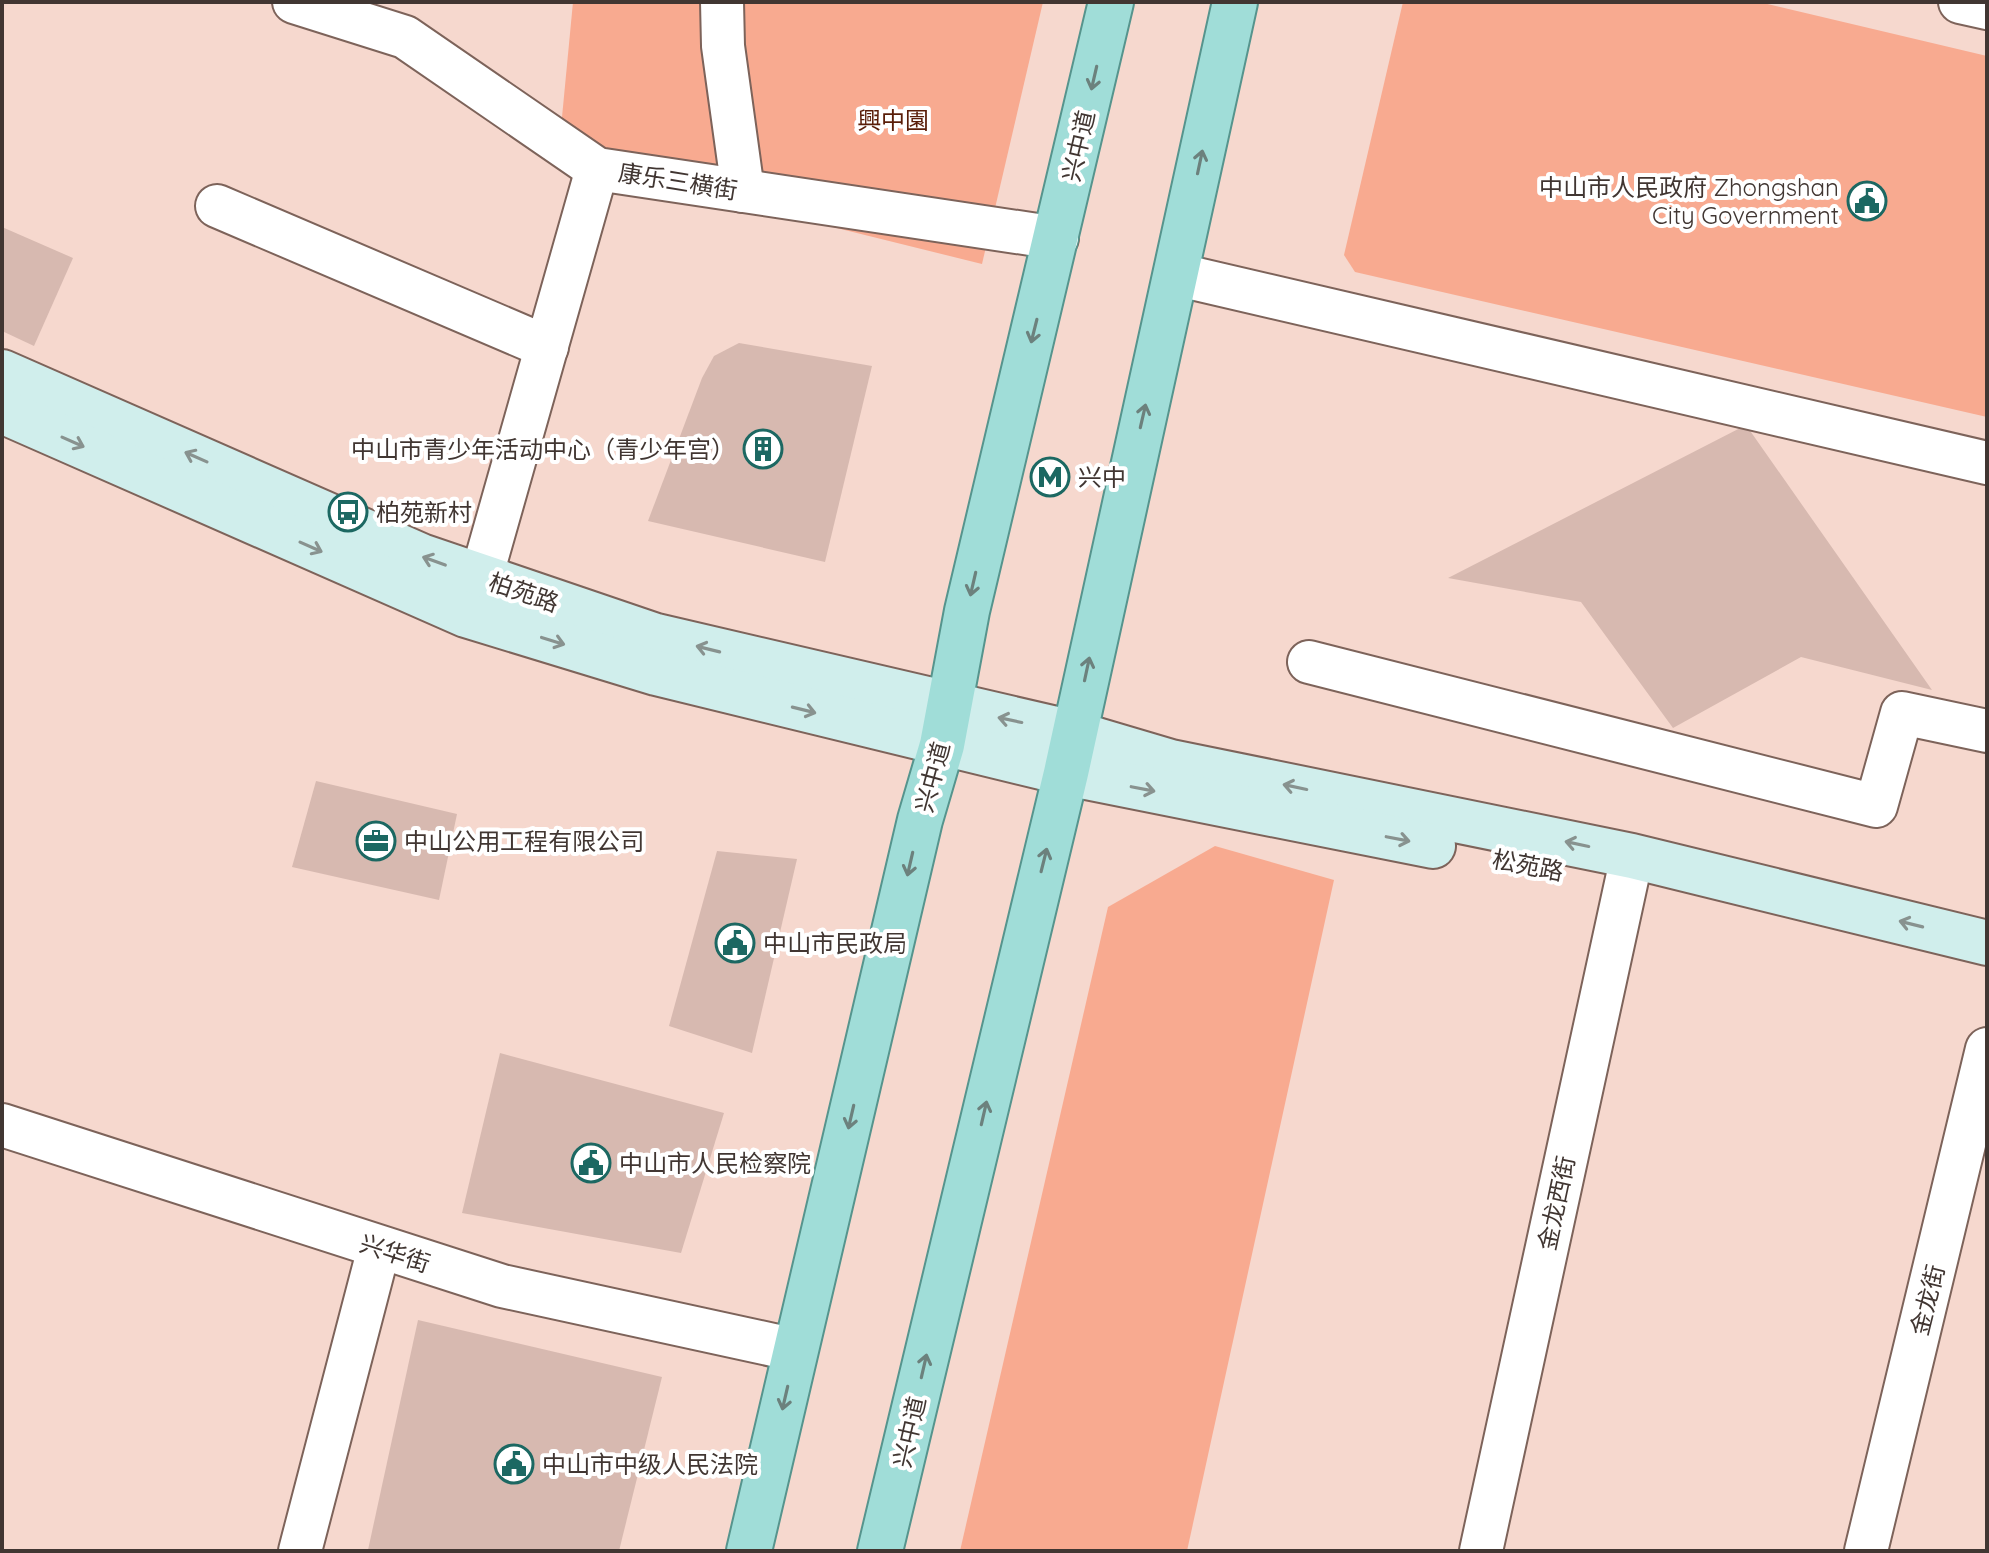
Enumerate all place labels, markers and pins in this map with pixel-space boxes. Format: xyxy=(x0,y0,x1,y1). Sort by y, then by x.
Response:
place label: 中山市人民政府 Zhongshan City Government xyxy=(1539,172,1839,230)
public building icon: 中山市人民政府 Zhongshan City Government xyxy=(1846,180,1888,222)
building icon: 中山市青少年活动中心（青少年宫） xyxy=(742,428,784,470)
place label: 中山市青少年活动中心（青少年宫） xyxy=(351,434,735,464)
metro station icon: 兴中 xyxy=(1029,456,1071,498)
place label: 兴中 xyxy=(1078,462,1126,492)
bus stop icon: 柏苑新村 xyxy=(327,491,369,533)
place label: 柏苑新村 xyxy=(376,497,472,527)
office icon: 中山公用工程有限公司 xyxy=(355,820,397,862)
place label: 中山公用工程有限公司 xyxy=(404,826,644,856)
public building icon: 中山市民政局 xyxy=(714,922,756,964)
place label: 中山市民政局 xyxy=(763,928,907,958)
public building icon: 中山市人民检察院 xyxy=(570,1142,612,1184)
place label: 中山市人民检察院 xyxy=(619,1148,811,1178)
public building icon: 中山市中级人民法院 xyxy=(493,1443,535,1485)
place label: 中山市中级人民法院 xyxy=(542,1449,758,1479)

